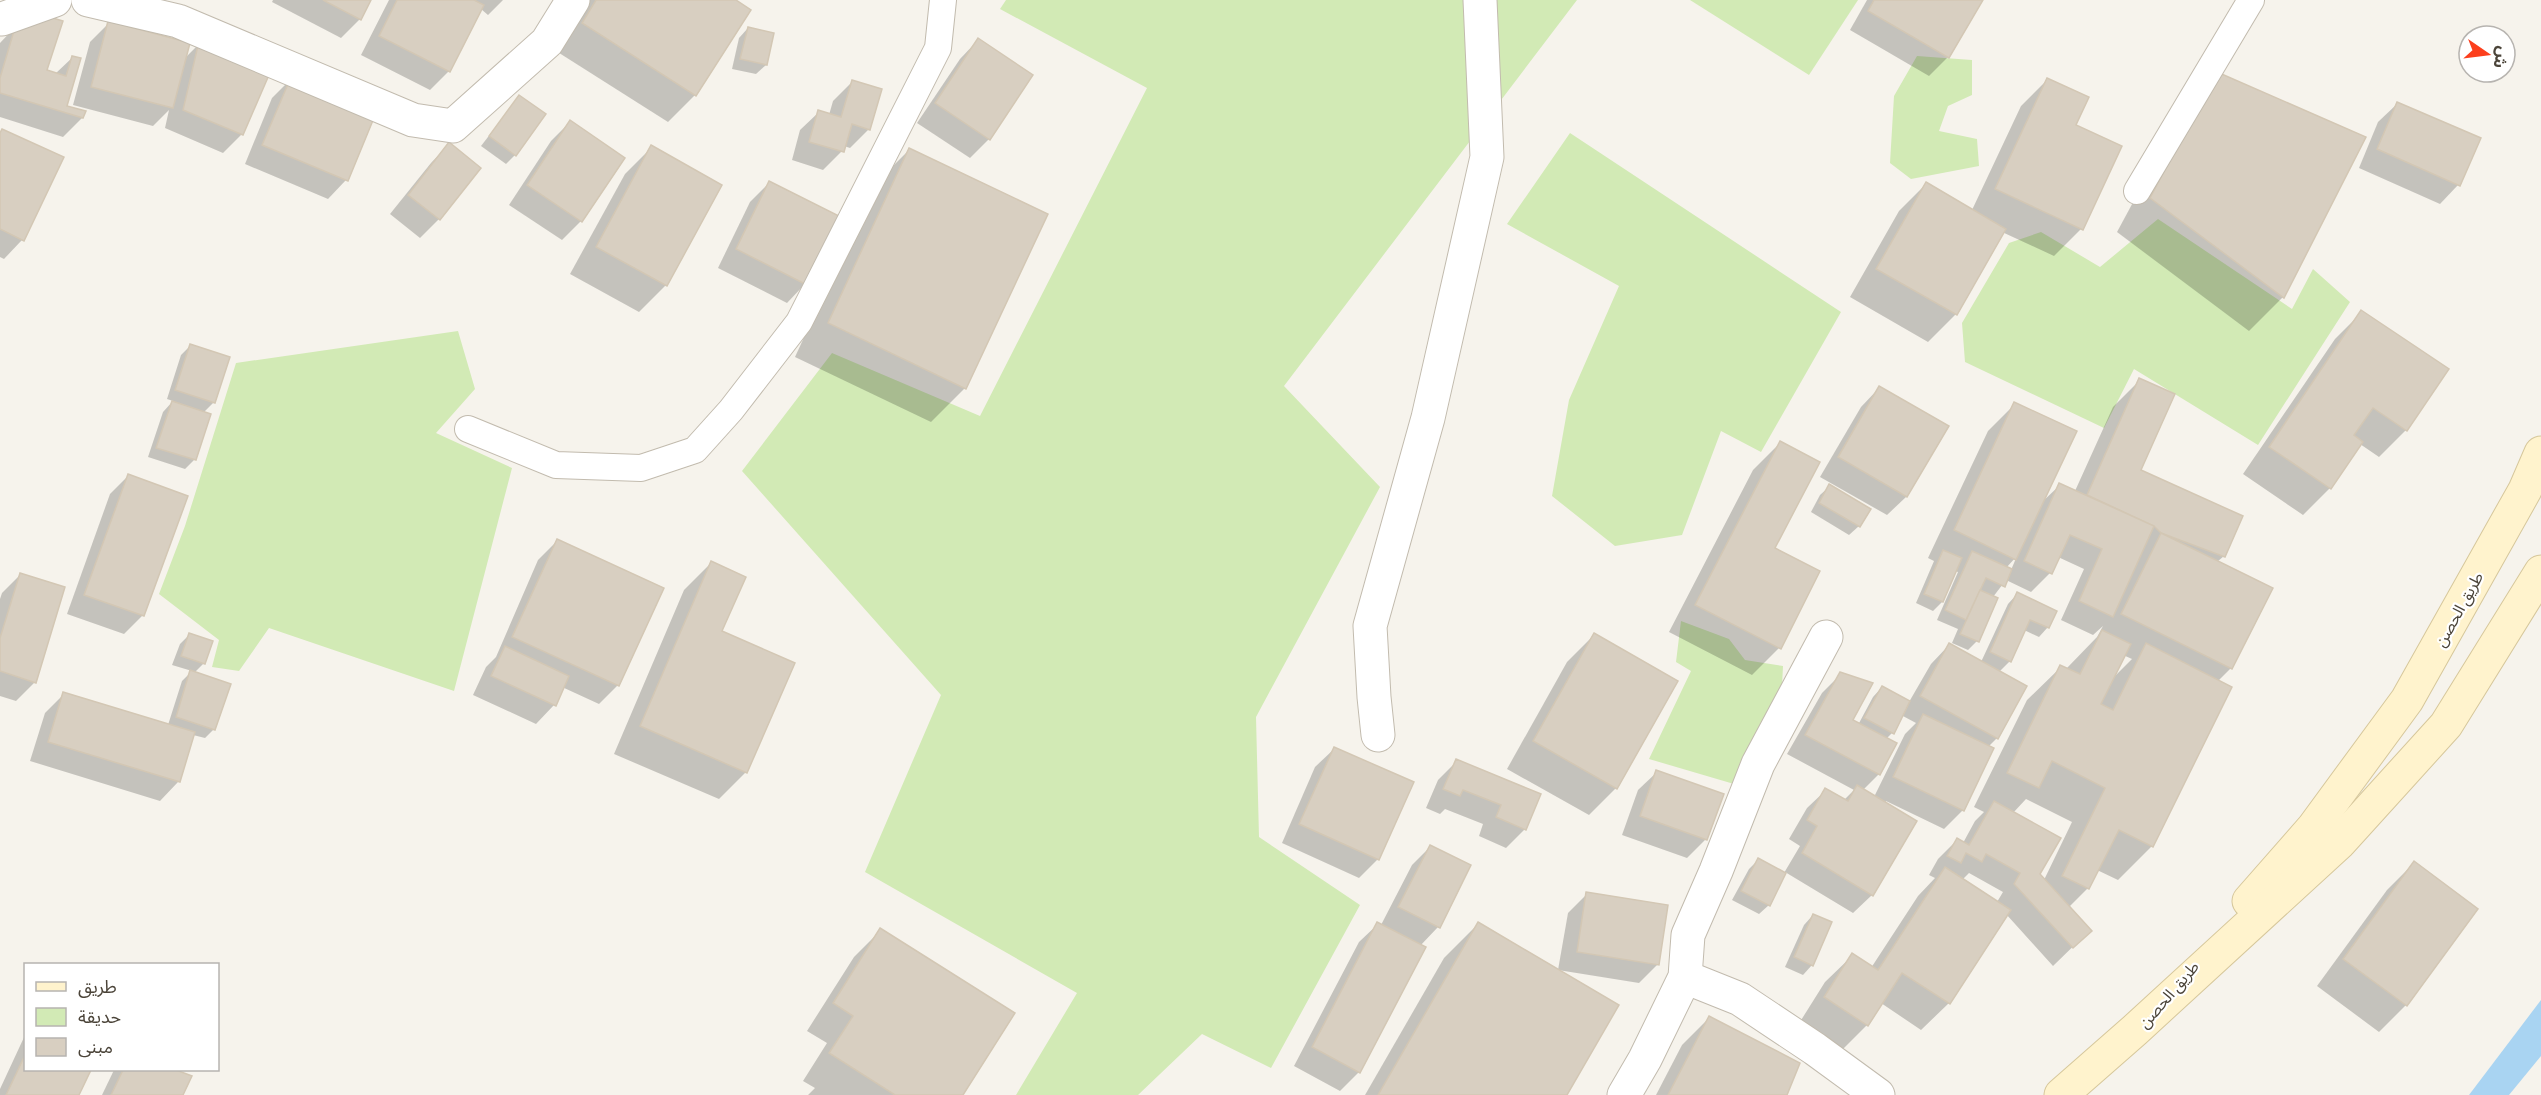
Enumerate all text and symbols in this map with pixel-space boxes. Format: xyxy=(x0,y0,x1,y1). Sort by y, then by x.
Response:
north arrow xyxy=(2457,24,2517,84)
text: ش xyxy=(2489,45,2514,71)
street label: طريق الحصن xyxy=(2430,568,2488,651)
street label: طريق الحصن xyxy=(2134,957,2204,1033)
legend xyxy=(24,963,219,1071)
text: طريق xyxy=(78,975,117,998)
text: حديقة xyxy=(78,1005,121,1027)
text: مبنى xyxy=(78,1035,113,1058)

